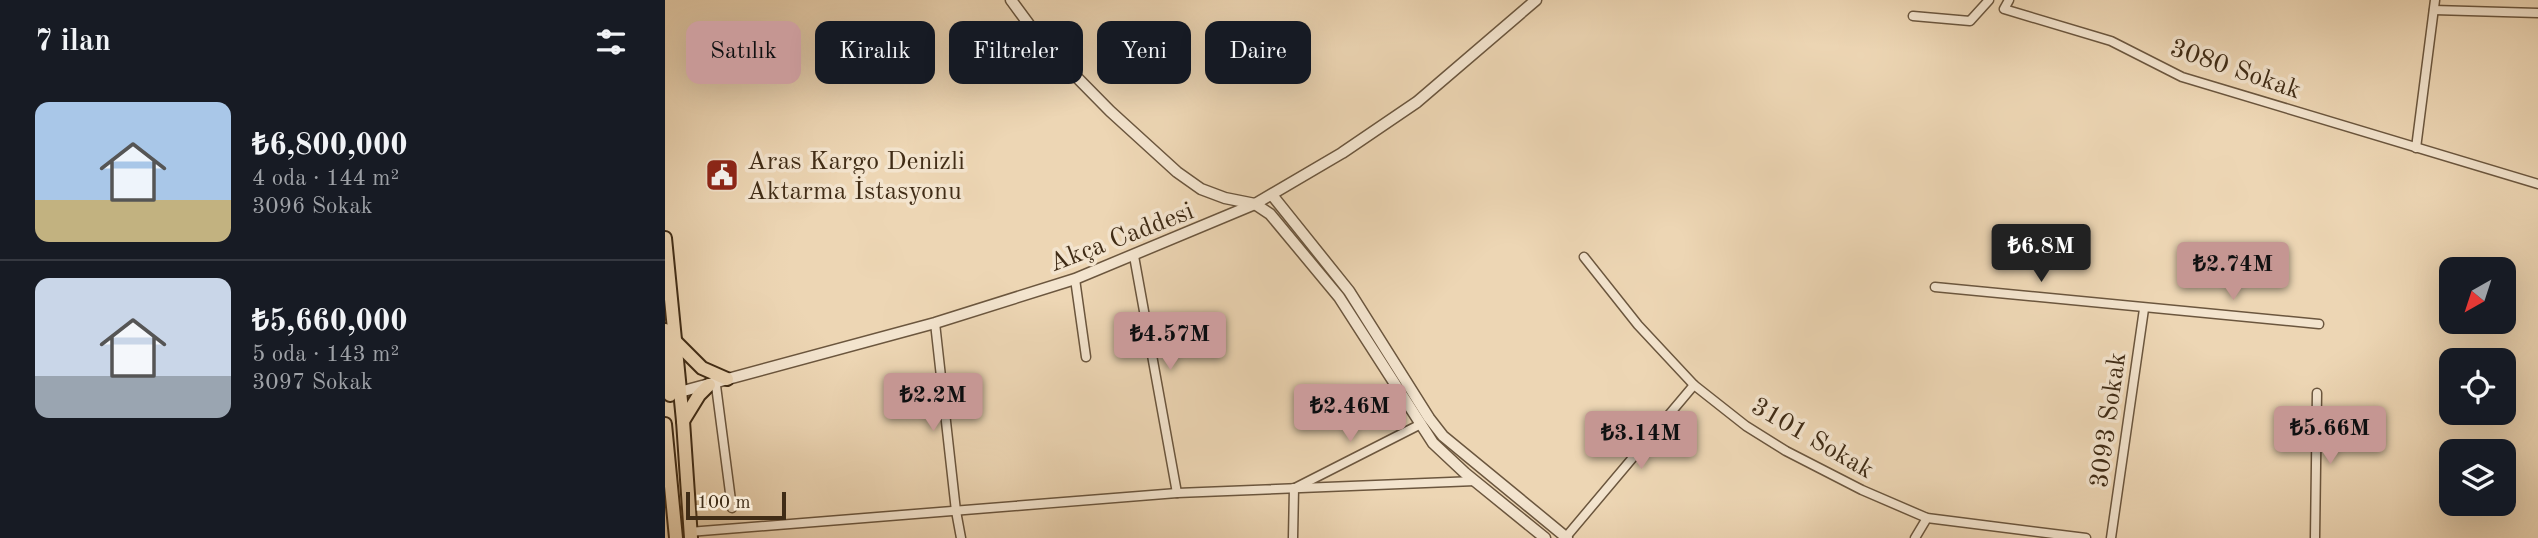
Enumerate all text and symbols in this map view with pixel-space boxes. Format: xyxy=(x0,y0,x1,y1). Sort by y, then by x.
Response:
chip: Satılık xyxy=(686,21,801,84)
chip: Kiralık xyxy=(815,21,935,84)
chip: Filtreler xyxy=(949,21,1083,84)
chip: Yeni xyxy=(1097,21,1191,84)
chip: Daire xyxy=(1205,21,1311,84)
icon: filters xyxy=(592,23,630,61)
text: 7 ilan xyxy=(35,27,111,57)
street label: 3080 Sokak xyxy=(2167,35,2304,104)
icon: home xyxy=(91,130,175,214)
text: ₺6,800,000 xyxy=(252,131,408,161)
place label: Aras Kargo Denizli Aktarma İstasyonu xyxy=(747,149,965,205)
public building icon: Aras Kargo Denizli Aktarma İstasyonu xyxy=(703,156,741,194)
text: 4 oda · 144 m² xyxy=(252,167,399,190)
text: 3096 Sokak xyxy=(252,195,373,218)
street label: Akça Caddesi xyxy=(1046,198,1198,277)
pin: ₺6.8M xyxy=(1992,224,2090,284)
text: ₺6.8M xyxy=(2008,235,2074,258)
pin: ₺2.74M xyxy=(2176,243,2290,302)
text: ₺2.74M xyxy=(2193,253,2273,276)
north arrow xyxy=(2439,257,2517,334)
map controls xyxy=(2439,257,2516,516)
icon: home xyxy=(91,306,175,390)
text: ₺5,660,000 xyxy=(252,307,408,337)
pin: ₺4.57M xyxy=(1113,312,1227,372)
text: ₺4.57M xyxy=(1130,323,1210,346)
text: 5 oda · 143 m² xyxy=(252,343,399,366)
button: locate xyxy=(2439,348,2516,425)
street label: 3093 Sokak xyxy=(2087,351,2131,490)
text: 3097 Sokak xyxy=(252,371,373,394)
pin: ₺2.2M xyxy=(884,374,982,433)
text: ₺2.2M xyxy=(900,384,966,407)
pin: ₺2.46M xyxy=(1293,384,1407,444)
street label: 3101 Sokak xyxy=(1746,393,1878,484)
text: ₺2.46M xyxy=(1310,395,1390,418)
pin: ₺5.66M xyxy=(2273,406,2387,466)
pin: ₺3.14M xyxy=(1584,412,1698,471)
text: ₺5.66M xyxy=(2290,417,2370,440)
text: ₺3.14M xyxy=(1601,422,1681,445)
button: layers xyxy=(2439,439,2516,516)
scale bar xyxy=(686,489,786,521)
text: 100 m xyxy=(697,494,750,513)

